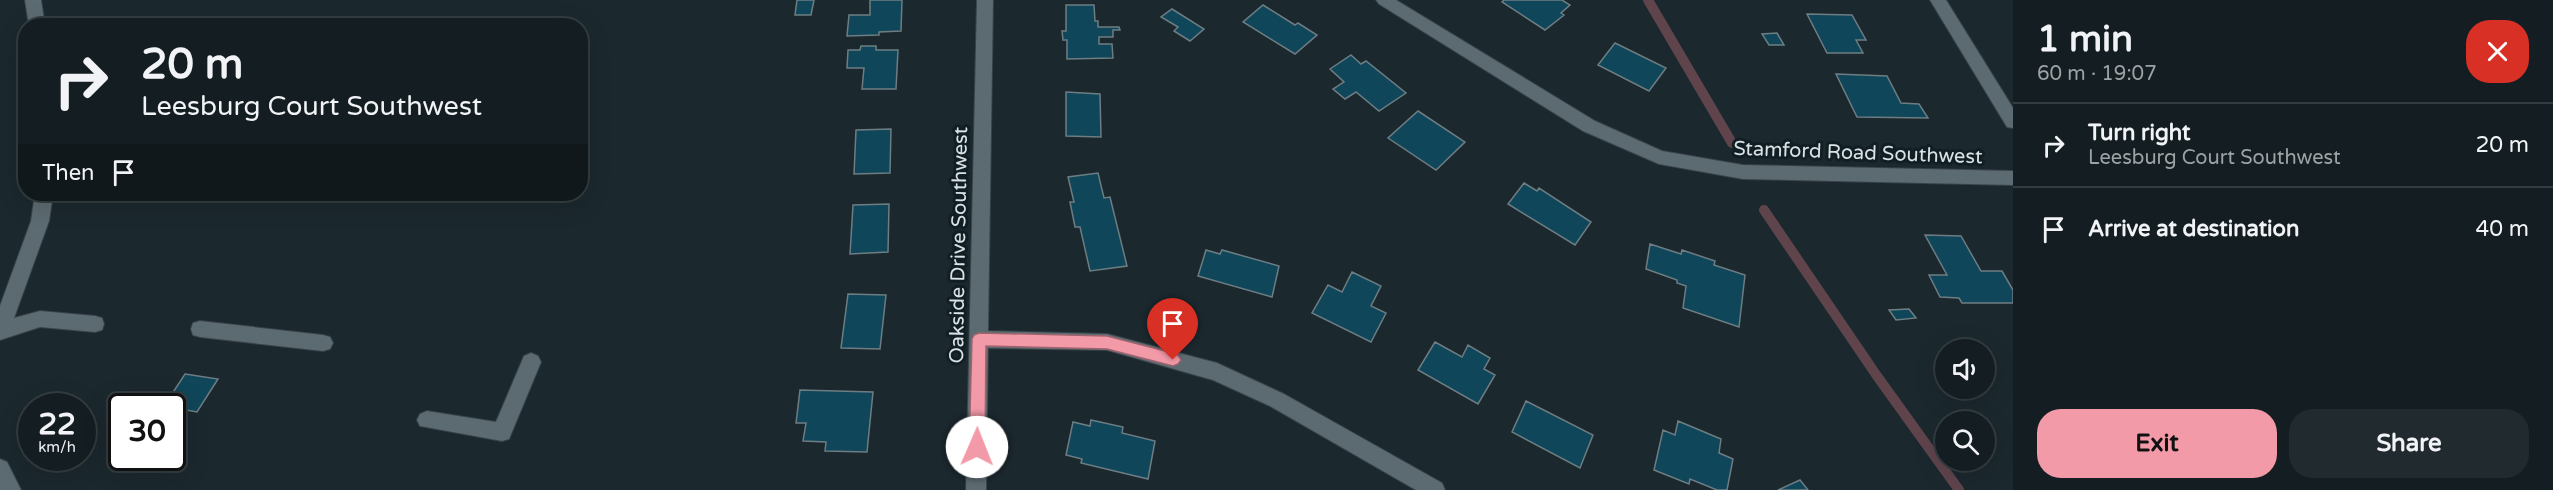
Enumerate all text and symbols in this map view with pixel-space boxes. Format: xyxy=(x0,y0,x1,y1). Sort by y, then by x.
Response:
text: 1 min xyxy=(2037,18,2133,61)
button: close xyxy=(2466,20,2529,83)
text: 20 m xyxy=(141,39,243,90)
icon: right xyxy=(42,42,120,120)
text: 60 m · 19:07 xyxy=(2037,62,2157,86)
text: Leesburg Court Southwest xyxy=(141,90,482,123)
text: Turn right xyxy=(2088,120,2190,146)
street label: Oakside Drive Southwest xyxy=(945,126,973,364)
icon: right xyxy=(2037,129,2070,162)
text: 20 m xyxy=(2475,132,2529,158)
street label: Stamford Road Southwest xyxy=(1733,137,1983,169)
text: Leesburg Court Southwest xyxy=(2088,146,2341,170)
icon: arrive xyxy=(107,156,140,189)
text: Then xyxy=(42,160,95,186)
icon: arrive xyxy=(2037,213,2070,246)
text: Arrive at destination xyxy=(2088,216,2299,242)
text: 40 m xyxy=(2475,216,2529,242)
pin xyxy=(1147,298,1198,360)
icon: arrive xyxy=(1156,307,1189,340)
map controls xyxy=(1935,339,1995,471)
button: sound xyxy=(1935,339,1995,399)
speed limit sign: 30 xyxy=(108,393,186,471)
text: 22 xyxy=(38,406,76,443)
button: Exit xyxy=(2037,409,2277,478)
button: Share xyxy=(2289,409,2529,478)
button: search xyxy=(1935,411,1995,471)
position arrow xyxy=(945,415,1009,479)
text: km/h xyxy=(38,438,76,456)

